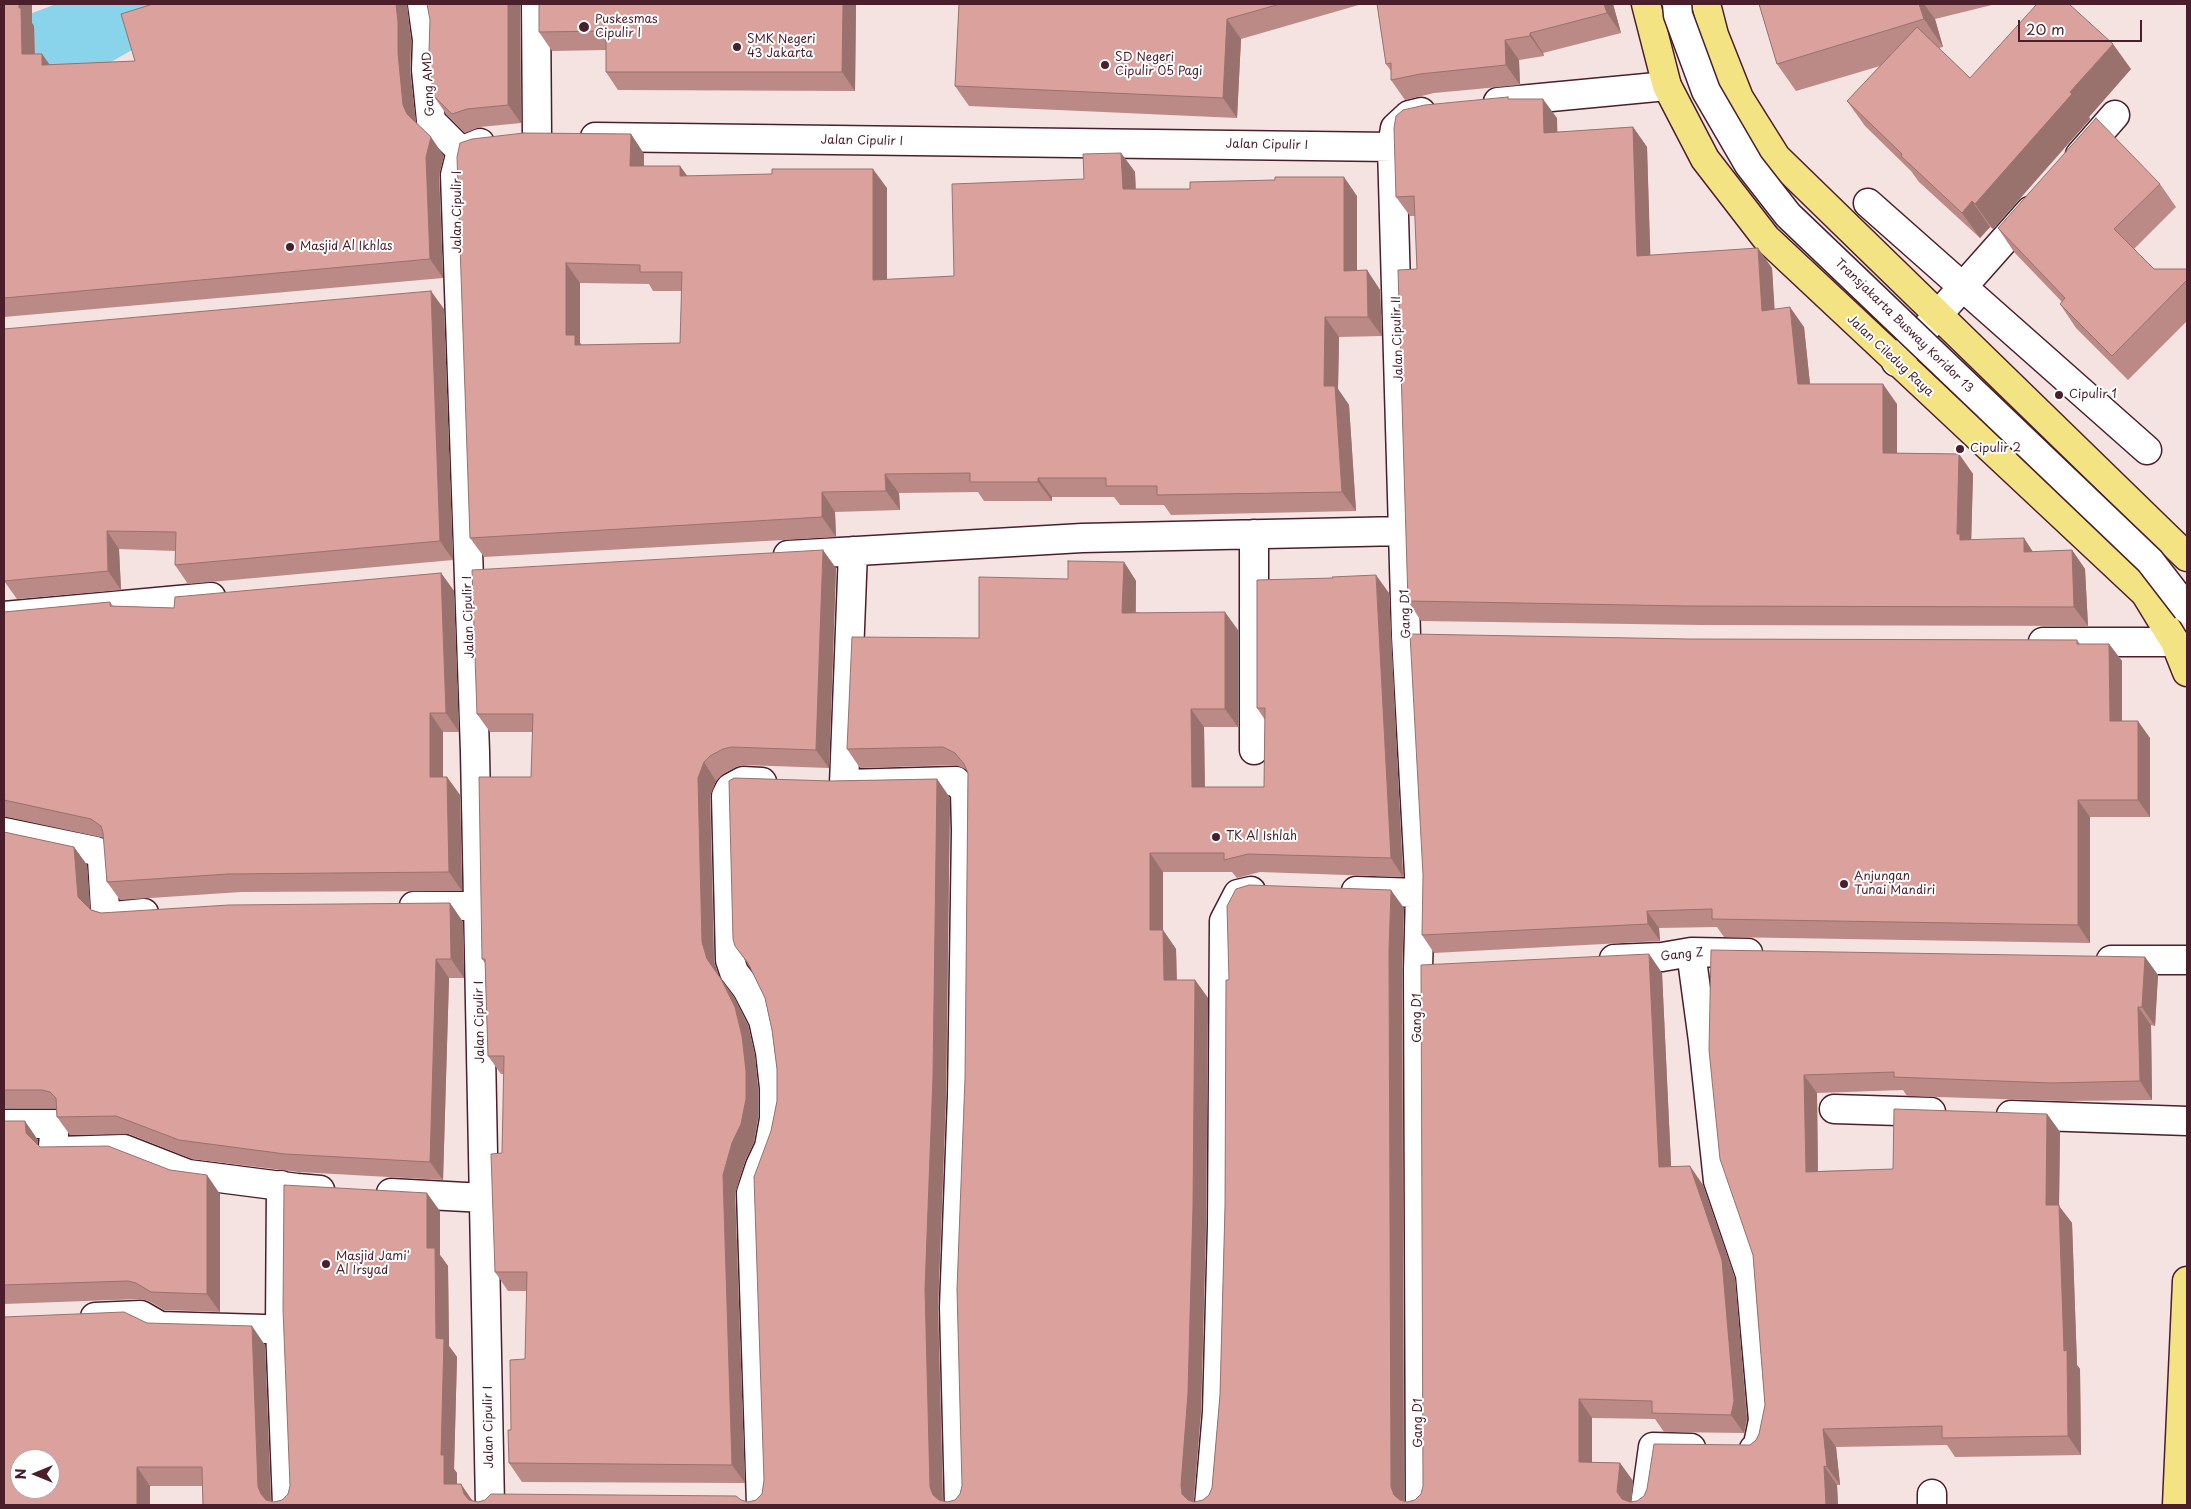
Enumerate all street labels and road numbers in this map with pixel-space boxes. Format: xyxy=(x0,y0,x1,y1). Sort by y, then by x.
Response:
street label: Gang AMD xyxy=(420,51,438,117)
street label: Jalan Cipulir I xyxy=(821,133,903,149)
street label: Jalan Cipulir I xyxy=(1226,137,1308,153)
street label: Jalan Cipulir I xyxy=(451,171,465,253)
street label: Transjakarta Busway Koridor 13 xyxy=(1832,256,1976,396)
street label: Jalan Cipulir II xyxy=(1389,296,1407,382)
street label: Jalan Ciledug Raya xyxy=(1844,312,1936,400)
street label: Jalan Cipulir I xyxy=(460,575,478,659)
street label: Gang D1 xyxy=(1398,589,1414,639)
street label: Gang Z xyxy=(1660,946,1704,964)
street label: Jalan Cipulir I xyxy=(472,981,488,1063)
street label: Gang D1 xyxy=(1411,993,1425,1043)
street label: Jalan Cipulir I xyxy=(481,1386,497,1468)
street label: Gang D1 xyxy=(1412,1398,1426,1448)

